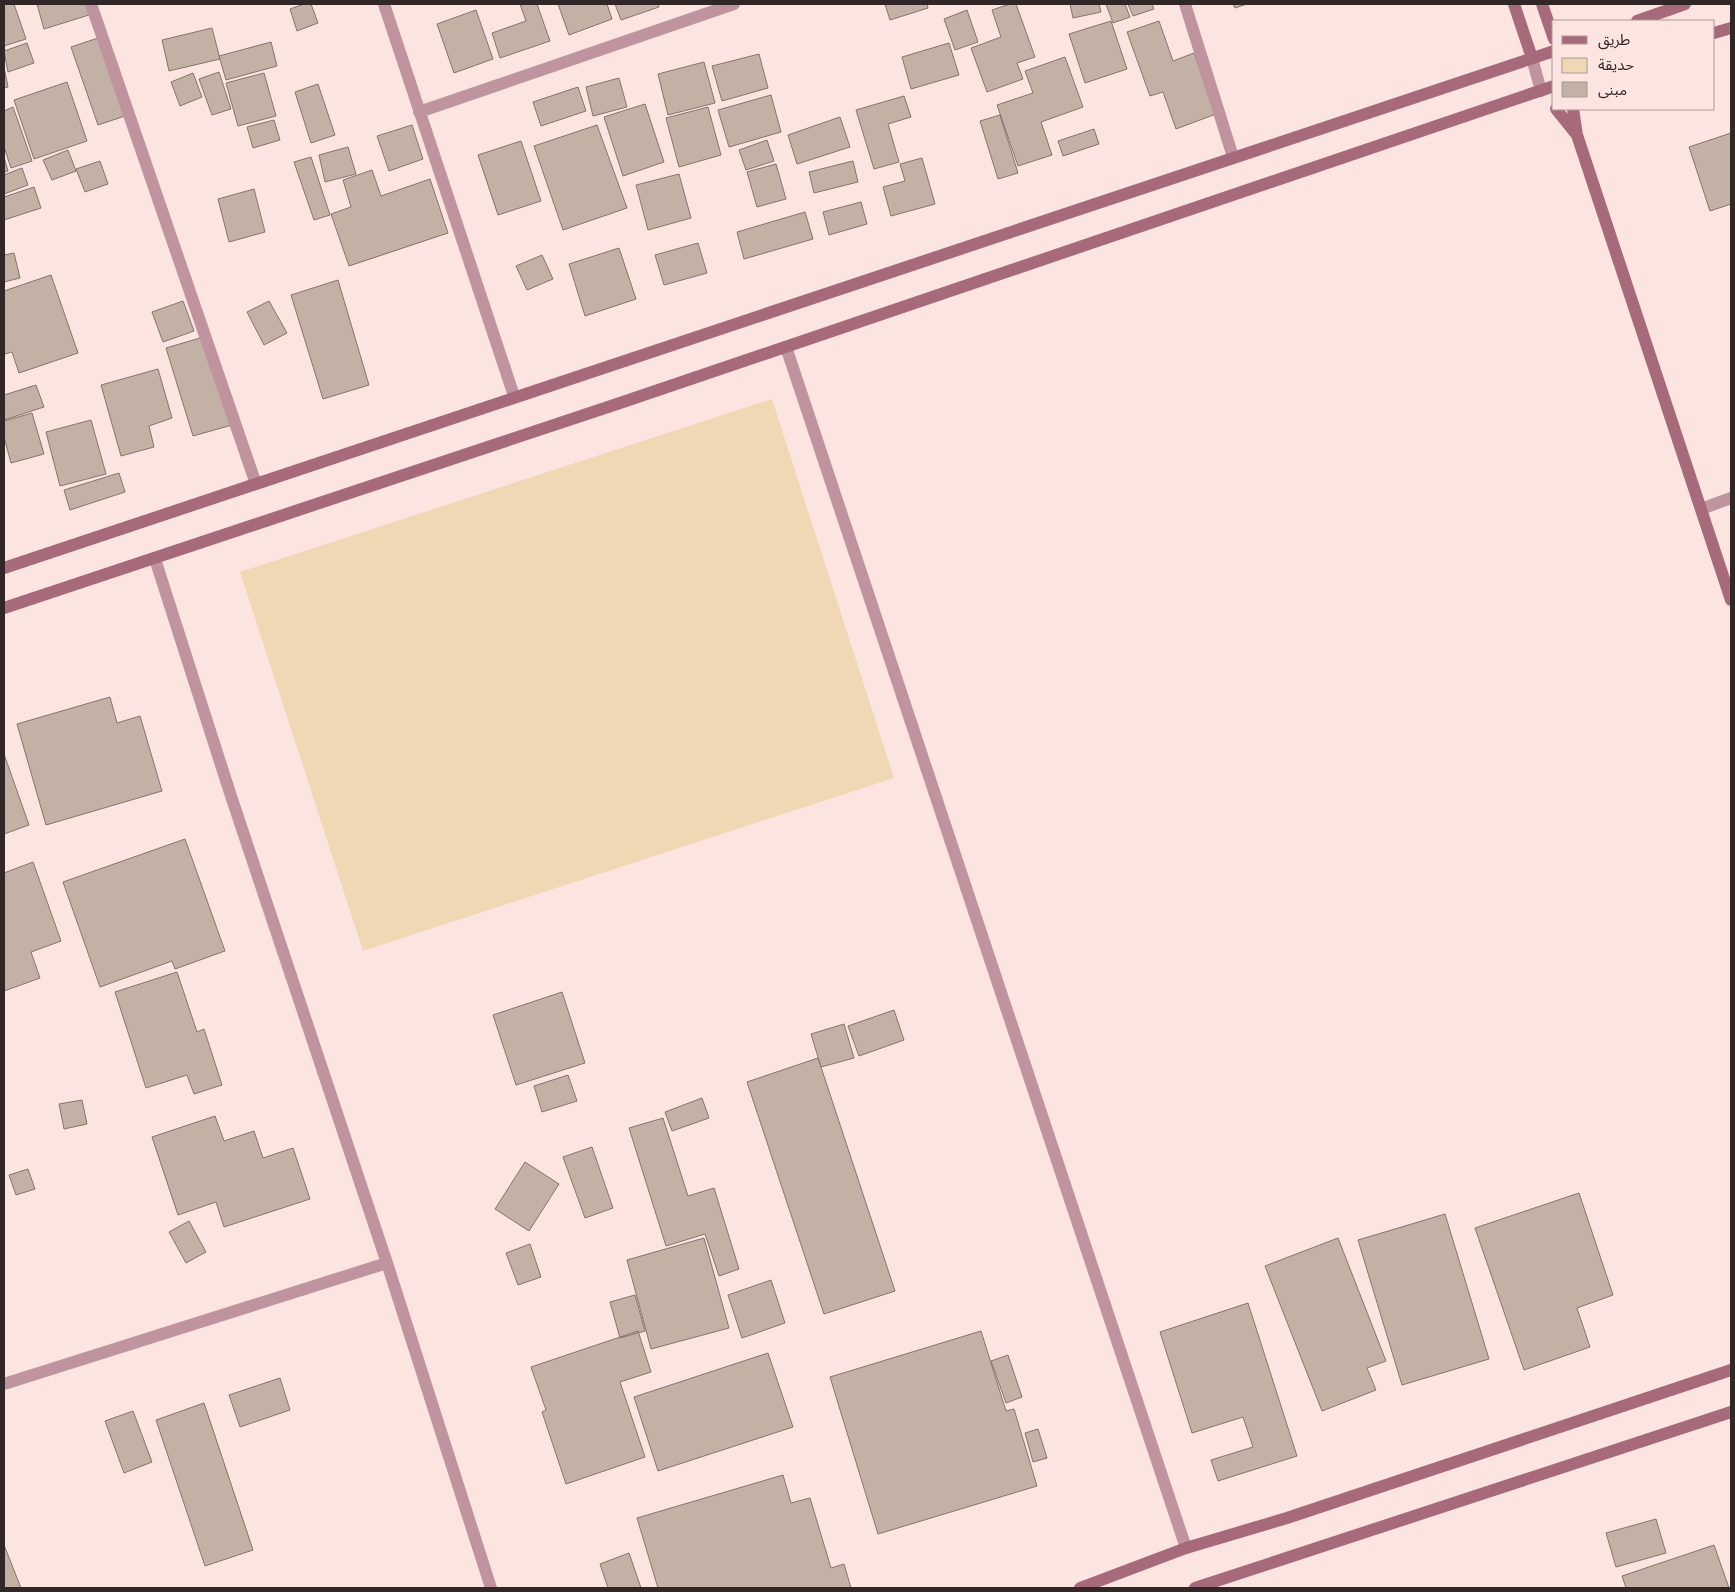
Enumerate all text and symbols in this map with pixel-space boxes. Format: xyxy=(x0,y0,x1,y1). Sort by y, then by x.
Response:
legend xyxy=(1552,20,1715,110)
text: طريق xyxy=(1598,31,1630,50)
text: حديقة xyxy=(1598,56,1634,74)
text: مبنى xyxy=(1598,81,1627,99)

